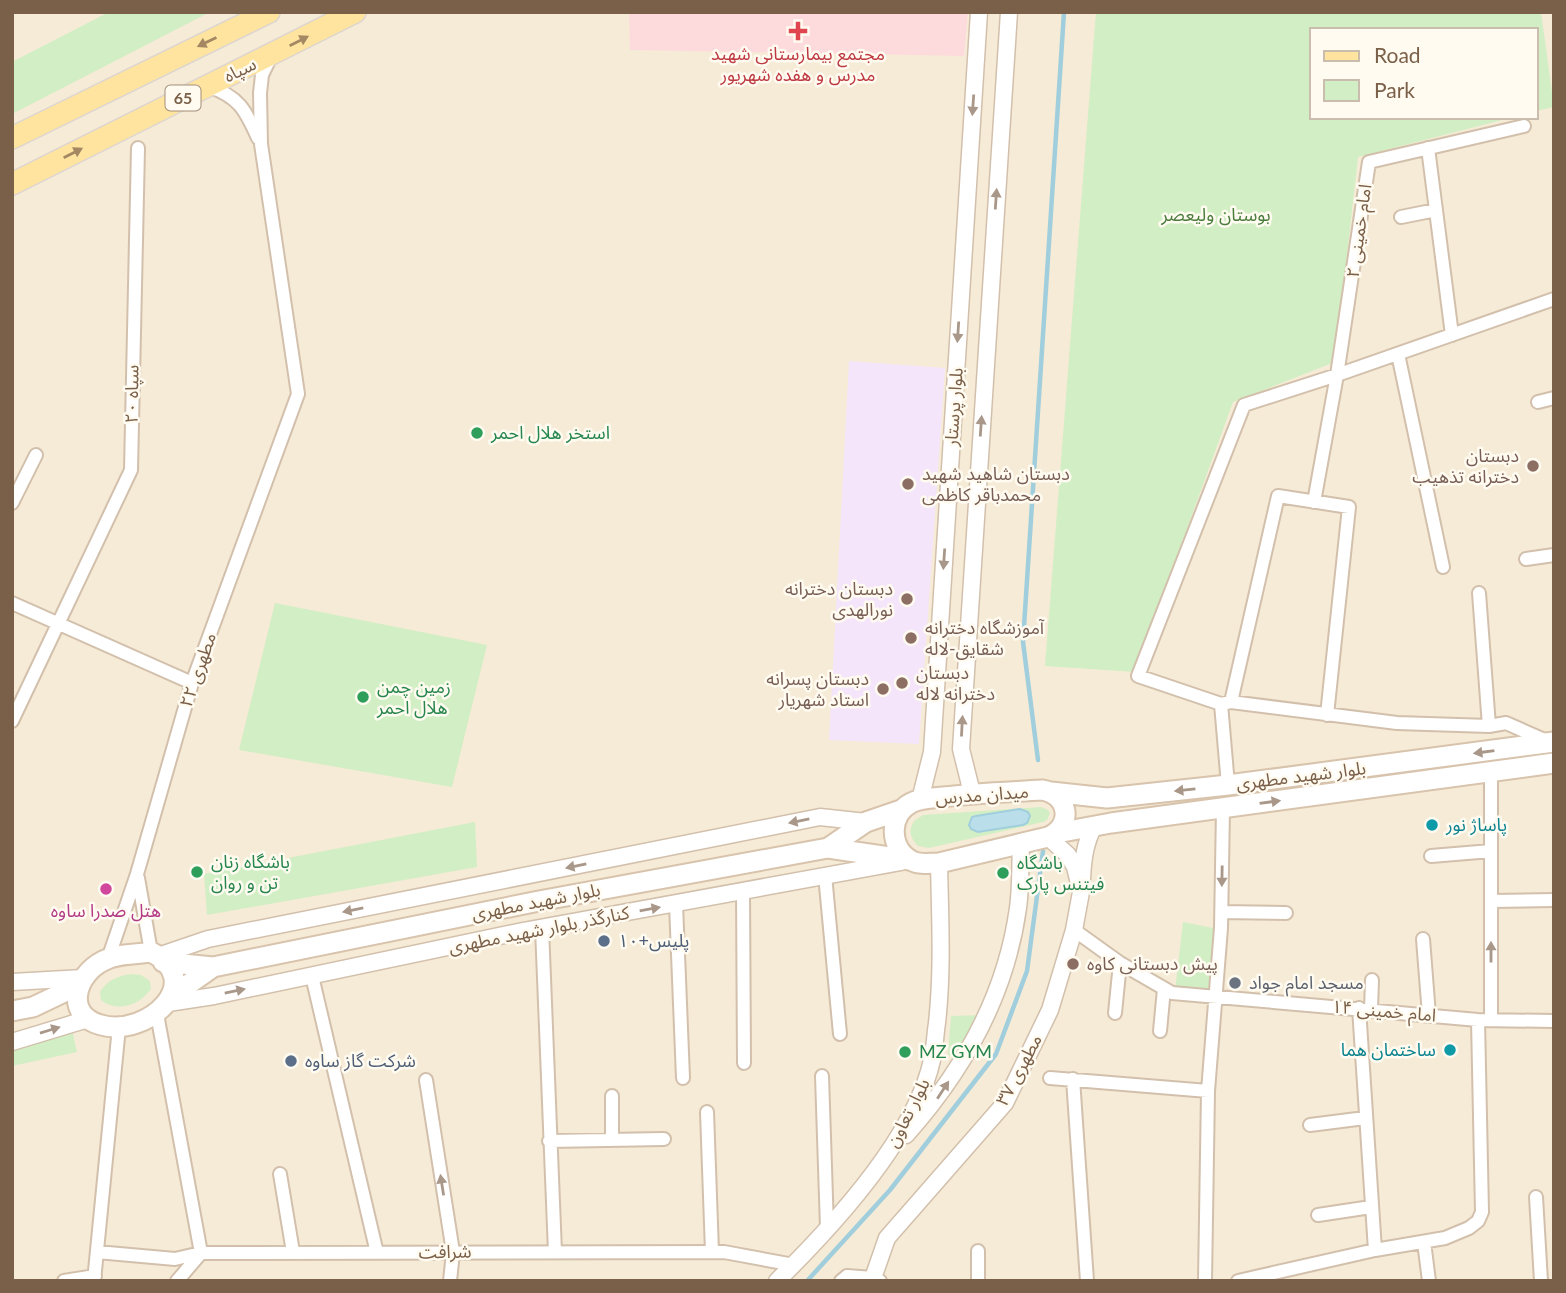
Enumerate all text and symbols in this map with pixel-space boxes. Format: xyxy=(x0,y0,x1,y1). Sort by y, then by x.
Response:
marker: مجتمع بیمارستانی شهید مدرس و هفده شهریور xyxy=(788,21,808,41)
legend xyxy=(1310,28,1538,119)
one-way arrow xyxy=(289,35,309,46)
one-way arrow xyxy=(197,37,217,48)
place label: مجتمع بیمارستانی شهید مدرس و هفده شهریور xyxy=(711,42,885,86)
text: Road xyxy=(1374,42,1421,67)
street label: سپاه xyxy=(220,52,260,87)
text: Park xyxy=(1374,77,1415,102)
road number: 65 xyxy=(166,86,200,110)
one-way arrow xyxy=(967,94,978,116)
one-way arrow xyxy=(63,148,83,159)
street label: امام خمینی ۲ xyxy=(1341,183,1379,280)
one-way arrow xyxy=(991,188,1002,210)
park label: بوستان ولیعصر xyxy=(1160,203,1271,226)
one-way arrow xyxy=(953,321,964,343)
street label: سپاه ۲۰ xyxy=(119,365,144,423)
street label: بلوار پرستار xyxy=(939,367,968,448)
one-way arrow xyxy=(976,415,987,437)
place label: استخر هلال احمر xyxy=(490,421,610,444)
marker: استخر هلال احمر xyxy=(469,425,485,441)
place label: دبستان دخترانه تذهیب xyxy=(1412,444,1519,488)
marker: دبستان دخترانه تذهیب xyxy=(1525,458,1541,474)
place label: دبستان شاهید شهید محمدباقر کاظمی xyxy=(922,462,1070,506)
marker: دبستان شاهید شهید محمدباقر کاظمی xyxy=(900,476,916,492)
one-way arrow xyxy=(938,548,949,570)
place label: دبستان دخترانه نورالهدی xyxy=(785,577,893,621)
marker: دبستان دخترانه نورالهدی xyxy=(899,591,915,607)
place label: آموزشگاه دخترانه شقایق-لاله xyxy=(925,616,1045,660)
street label: مطهری ۲۲ xyxy=(174,630,221,710)
marker: آموزشگاه دخترانه شقایق-لاله xyxy=(903,630,919,646)
place label: دبستان دخترانه لاله xyxy=(916,661,995,705)
place label: دبستان پسرانه استاد شهریار xyxy=(766,667,869,711)
place label: زمین چمن هلال احمر xyxy=(376,675,451,719)
marker: دبستان دخترانه لاله xyxy=(894,675,910,691)
marker: دبستان پسرانه استاد شهریار xyxy=(875,681,891,697)
marker: زمین چمن هلال احمر xyxy=(355,689,371,705)
one-way arrow xyxy=(956,715,967,737)
one-way arrow xyxy=(1472,746,1494,757)
street label: بلوار شهید مطهری xyxy=(1235,756,1367,795)
street label: میدان مدرس xyxy=(934,780,1030,809)
one-way arrow xyxy=(1174,784,1196,795)
one-way arrow xyxy=(1259,796,1281,807)
place label: پاساژ نور xyxy=(1445,813,1507,836)
one-way arrow xyxy=(788,816,810,827)
marker: پاساژ نور xyxy=(1424,817,1440,833)
place label: باشگاه زنان تن و روان xyxy=(211,850,290,894)
place label: باشگاه فیتنس پارک xyxy=(1017,851,1104,895)
one-way arrow xyxy=(565,860,587,871)
marker: باشگاه زنان تن و روان xyxy=(189,864,205,880)
marker: باشگاه فیتنس پارک xyxy=(995,865,1011,881)
one-way arrow xyxy=(1216,865,1228,887)
street label: بلوار شهید مطهری xyxy=(470,878,602,925)
marker: هتل صدرا ساوه xyxy=(98,881,114,897)
place label: هتل صدرا ساوه xyxy=(51,899,161,922)
street label: کنارگذر بلوار شهید مطهری xyxy=(447,901,632,958)
one-way arrow xyxy=(640,903,662,914)
one-way arrow xyxy=(342,905,364,916)
place label: پلیس+۱۰ xyxy=(618,929,689,952)
marker: پلیس+۱۰ xyxy=(596,933,612,949)
one-way arrow xyxy=(1485,940,1497,962)
place label: پیش دبستانی کاوه xyxy=(1087,952,1218,975)
marker: پیش دبستانی کاوه xyxy=(1065,956,1081,972)
place label: مسجد امام جواد xyxy=(1249,971,1364,997)
marker: مسجد امام جواد xyxy=(1227,975,1243,991)
one-way arrow xyxy=(224,986,246,997)
street label: امام خمینی ۱۴ xyxy=(1331,994,1437,1030)
one-way arrow xyxy=(40,1025,61,1035)
street label: مطهری ۳۷ xyxy=(990,1030,1047,1109)
place label: ساختمان هما xyxy=(1341,1038,1436,1061)
place label: MZ GYM xyxy=(919,1040,992,1062)
marker: ساختمان هما xyxy=(1442,1042,1458,1058)
marker: MZ GYM xyxy=(897,1044,913,1060)
place label: شرکت گاز ساوه xyxy=(305,1049,416,1072)
marker: شرکت گاز ساوه xyxy=(283,1053,299,1069)
street label: بلوار تعاون xyxy=(880,1074,935,1151)
one-way arrow xyxy=(936,1081,950,1099)
one-way arrow xyxy=(437,1174,448,1196)
street label: شرافت xyxy=(418,1240,472,1263)

